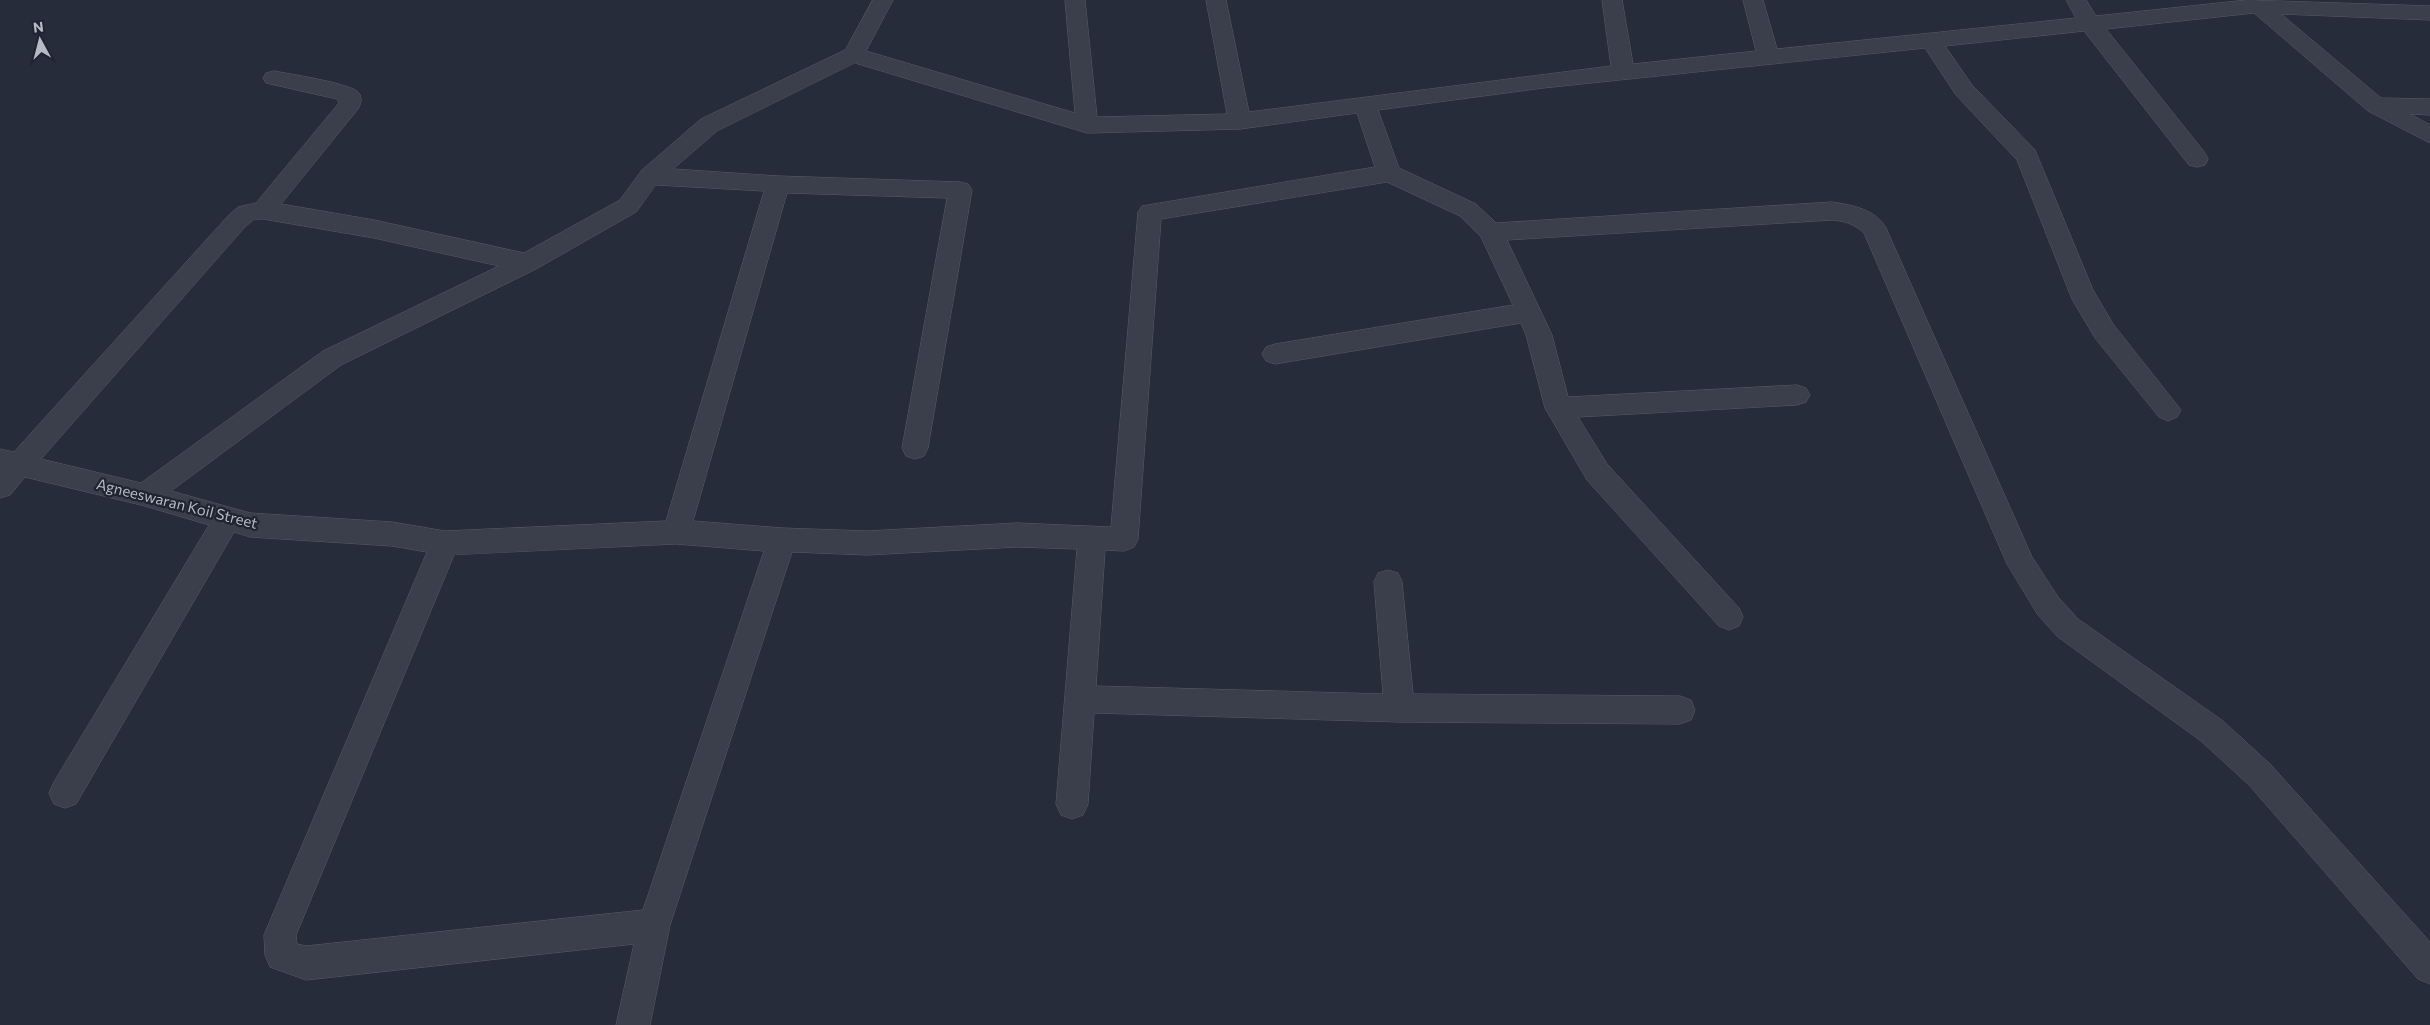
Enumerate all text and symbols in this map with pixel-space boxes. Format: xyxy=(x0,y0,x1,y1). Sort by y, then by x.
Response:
north arrow xyxy=(15,15,65,65)
text: N xyxy=(32,18,45,36)
street label: Agneeswaran Koil Street xyxy=(95,474,260,532)

